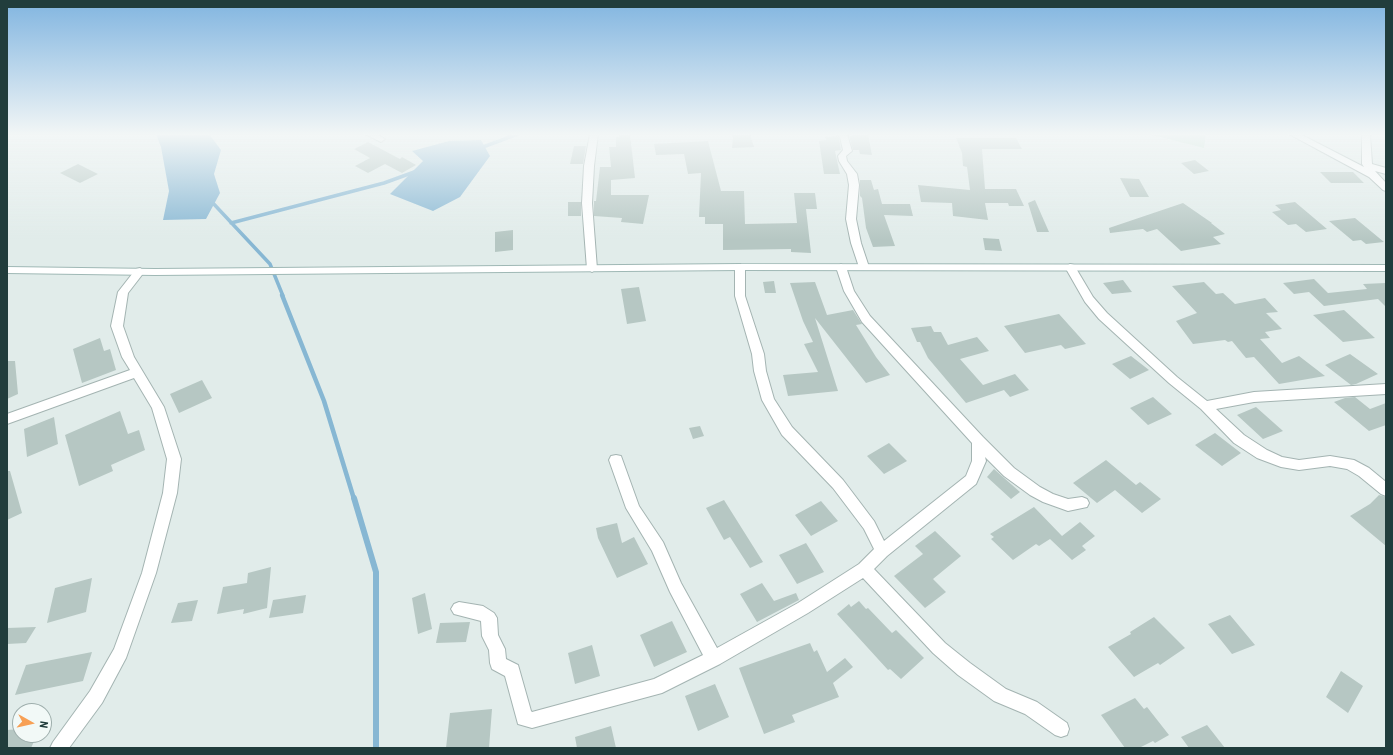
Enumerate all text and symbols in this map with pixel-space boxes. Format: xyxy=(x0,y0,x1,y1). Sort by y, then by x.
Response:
north arrow xyxy=(12,703,52,743)
text: N xyxy=(36,720,50,729)

